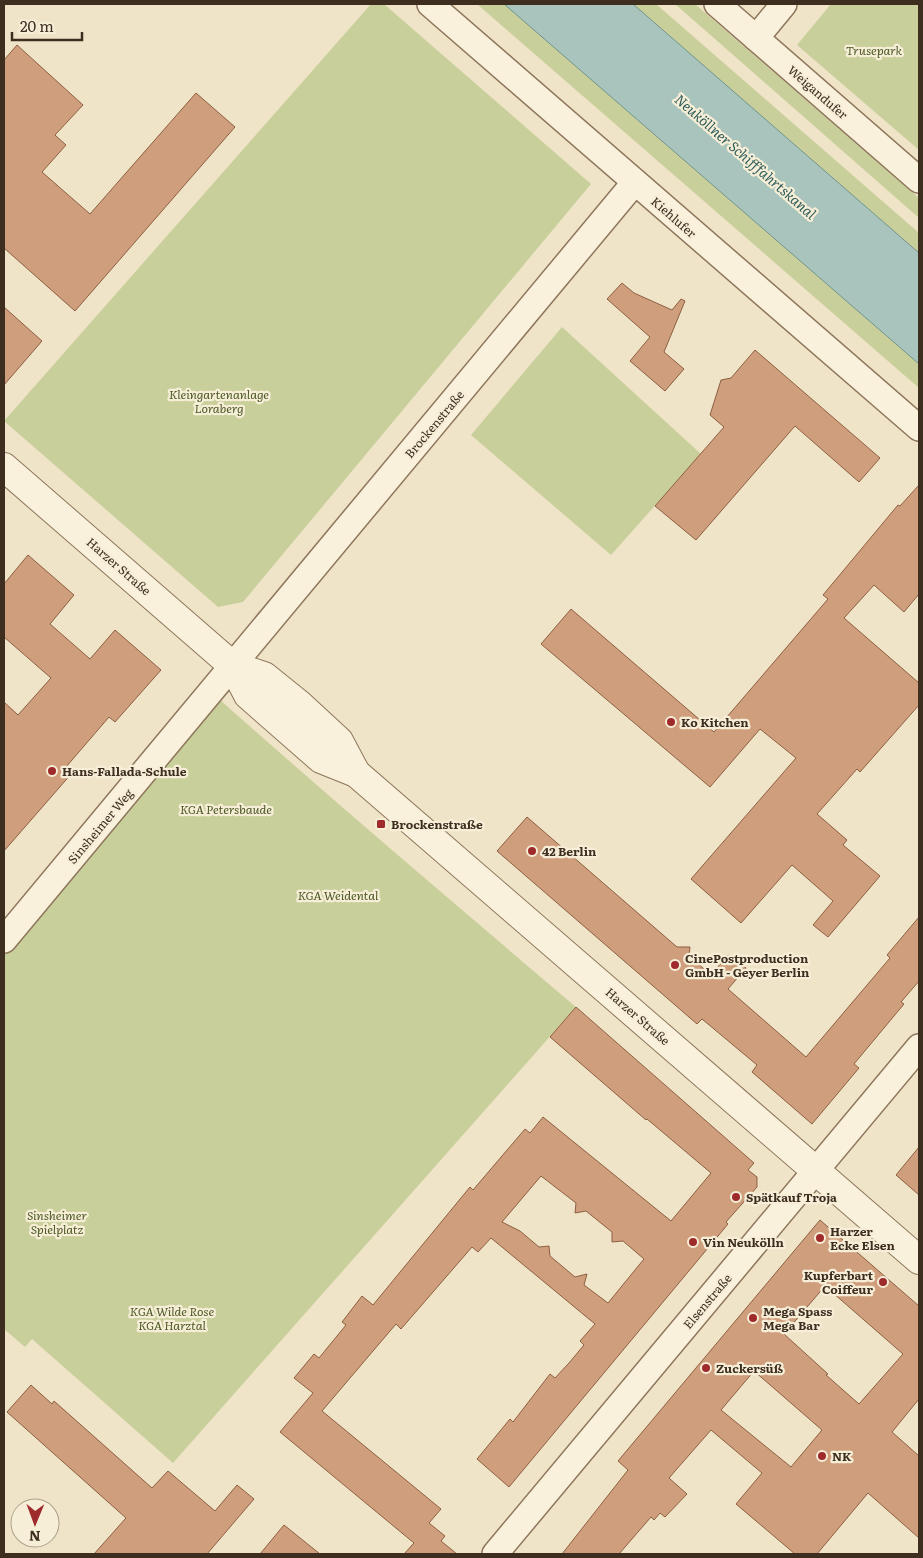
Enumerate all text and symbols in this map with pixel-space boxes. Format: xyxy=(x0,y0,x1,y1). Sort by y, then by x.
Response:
scale bar xyxy=(12,10,82,42)
text: 20 m xyxy=(20,14,54,37)
park label: Trusepark xyxy=(846,41,902,59)
street label: Weigandufer xyxy=(784,61,852,123)
water label: Neuköllner Schifffahrtskanal xyxy=(671,89,821,223)
street label: Kiehlufer xyxy=(647,192,701,242)
park label: Kleingartenanlage Loraberg xyxy=(169,385,269,417)
street label: Brockenstraße xyxy=(400,386,468,462)
street label: Harzer Straße xyxy=(83,533,155,599)
place label: Ko Kitchen xyxy=(681,713,749,731)
marker: Ko Kitchen xyxy=(665,716,677,728)
place label: Hans-Fallada-Schule xyxy=(62,762,187,780)
marker: Hans-Fallada-Schule xyxy=(46,765,58,777)
street label: Sinsheimer Weg xyxy=(63,784,137,867)
park label: KGA Petersbaude xyxy=(180,800,272,818)
place label: Brockenstraße xyxy=(391,815,483,833)
marker: Brockenstraße xyxy=(375,818,387,830)
place label: 42 Berlin xyxy=(542,842,597,860)
marker: 42 Berlin xyxy=(526,845,538,857)
park label: KGA Weidental xyxy=(298,886,379,904)
place label: CinePostproduction GmbH - Geyer Berlin xyxy=(685,949,810,981)
marker: CinePostproduction GmbH - Geyer Berlin xyxy=(669,959,681,971)
street label: Harzer Straße xyxy=(602,983,674,1049)
place label: Spätkauf Troja xyxy=(746,1188,837,1206)
marker: Spätkauf Troja xyxy=(730,1191,742,1203)
park label: Sinsheimer Spielplatz xyxy=(27,1206,87,1238)
place label: Harzer Ecke Elsen xyxy=(830,1222,895,1254)
marker: Harzer Ecke Elsen xyxy=(814,1232,826,1244)
place label: Vin Neukölln xyxy=(703,1233,784,1251)
marker: Vin Neukölln xyxy=(687,1236,699,1248)
place label: Kupferbart Coiffeur xyxy=(804,1266,874,1298)
street label: Elsenstraße xyxy=(678,1269,736,1333)
marker: Kupferbart Coiffeur xyxy=(877,1276,889,1288)
park label: KGA Wilde Rose KGA Harztal xyxy=(130,1302,214,1334)
place label: Mega Spass Mega Bar xyxy=(763,1302,832,1334)
marker: Mega Spass Mega Bar xyxy=(747,1312,759,1324)
place label: Zuckersüß xyxy=(716,1359,783,1377)
marker: Zuckersüß xyxy=(700,1362,712,1374)
place label: NK xyxy=(832,1447,852,1465)
marker: NK xyxy=(816,1450,828,1462)
north arrow xyxy=(10,1498,60,1548)
text: N xyxy=(28,1527,41,1547)

